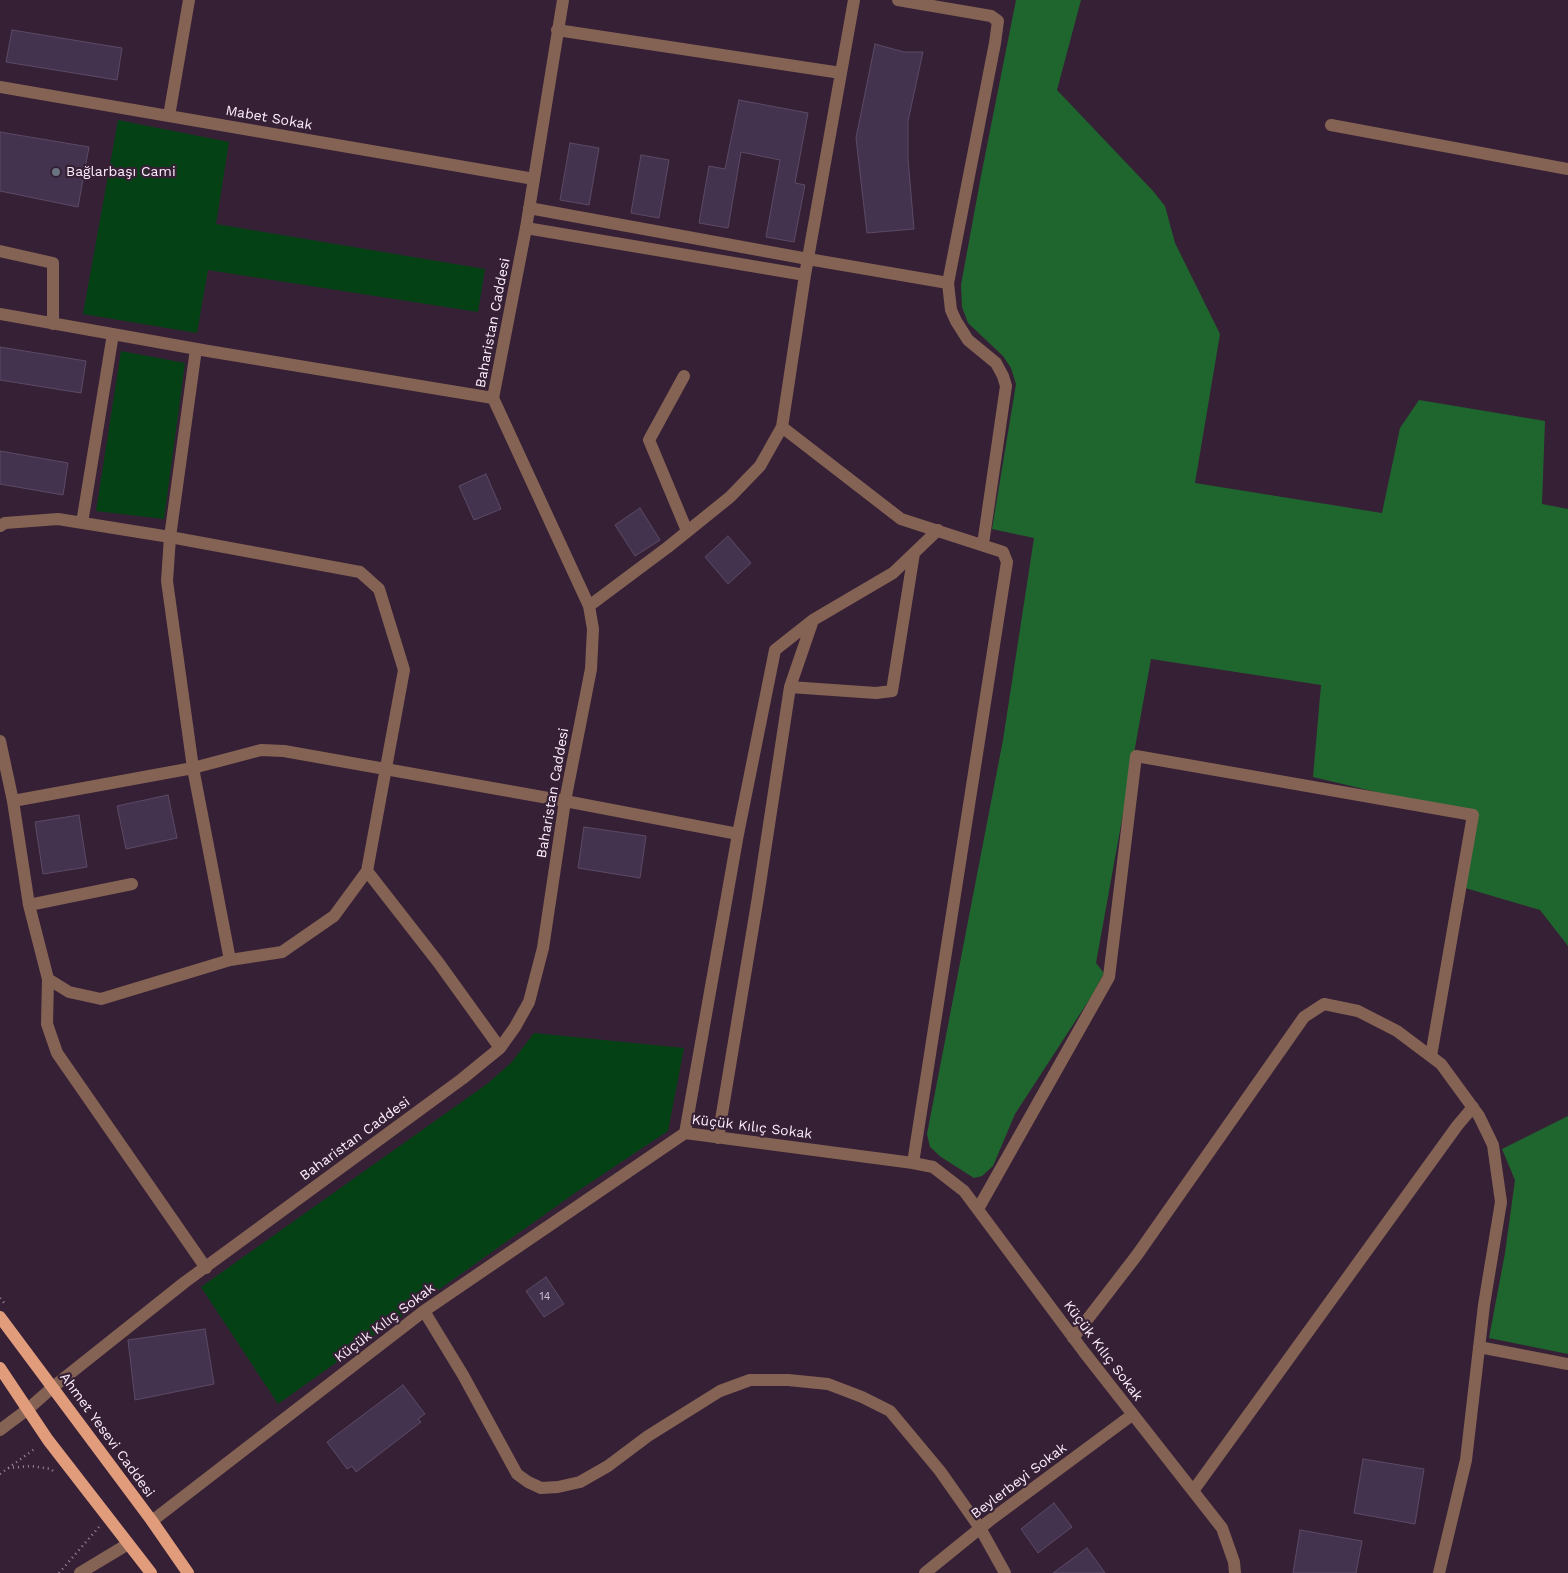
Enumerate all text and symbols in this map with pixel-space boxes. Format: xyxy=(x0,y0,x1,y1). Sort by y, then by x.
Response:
street label: Mabet Sokak xyxy=(224,102,314,134)
place label: Bağlarbaşı Cami xyxy=(66,164,176,180)
marker: Bağlarbaşı Cami xyxy=(50,166,62,178)
street label: Baharistan Caddesi xyxy=(472,257,514,389)
street label: Baharistan Caddesi xyxy=(533,727,573,859)
street label: Baharistan Caddesi xyxy=(297,1093,413,1185)
street label: Küçük Kılıç Sokak xyxy=(691,1111,813,1143)
street label: Küçük Kılıç Sokak xyxy=(332,1280,438,1366)
house number: 14 xyxy=(539,1290,551,1304)
street label: Küçük Kılıç Sokak xyxy=(1060,1298,1146,1404)
street label: Ahmet Yesevi Caddesi xyxy=(56,1369,158,1501)
street label: Beylerbeyi Sokak xyxy=(968,1440,1070,1522)

